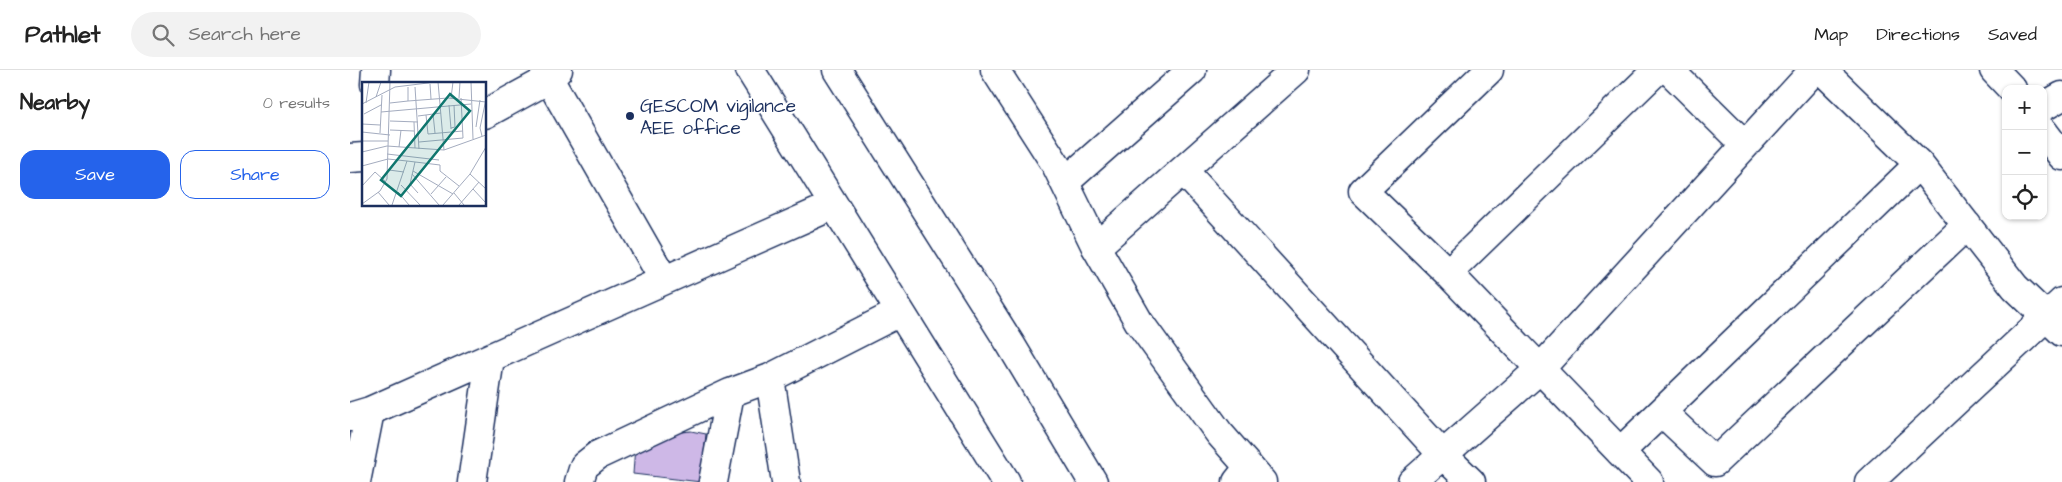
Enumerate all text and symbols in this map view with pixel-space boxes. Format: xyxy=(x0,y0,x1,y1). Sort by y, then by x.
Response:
search box xyxy=(131,12,481,57)
text: Pathlet xyxy=(25,18,101,52)
icon: search xyxy=(149,21,177,49)
text: Search here xyxy=(189,21,301,48)
text: Map xyxy=(1814,22,1848,47)
text: Directions xyxy=(1876,22,1960,47)
text: Saved xyxy=(1988,22,2037,47)
inset map xyxy=(362,82,486,206)
map controls xyxy=(2002,85,2047,220)
button: + xyxy=(2002,85,2047,130)
text: Nearby xyxy=(20,88,90,117)
text: 0 results xyxy=(263,92,330,114)
place label: GESCOM vigilance AEE office xyxy=(640,93,796,142)
marker: GESCOM vigilance AEE office xyxy=(624,110,636,122)
button: − xyxy=(2002,130,2047,175)
button: Save xyxy=(20,150,170,199)
button: Share xyxy=(180,150,330,199)
button: locate xyxy=(2002,175,2047,220)

